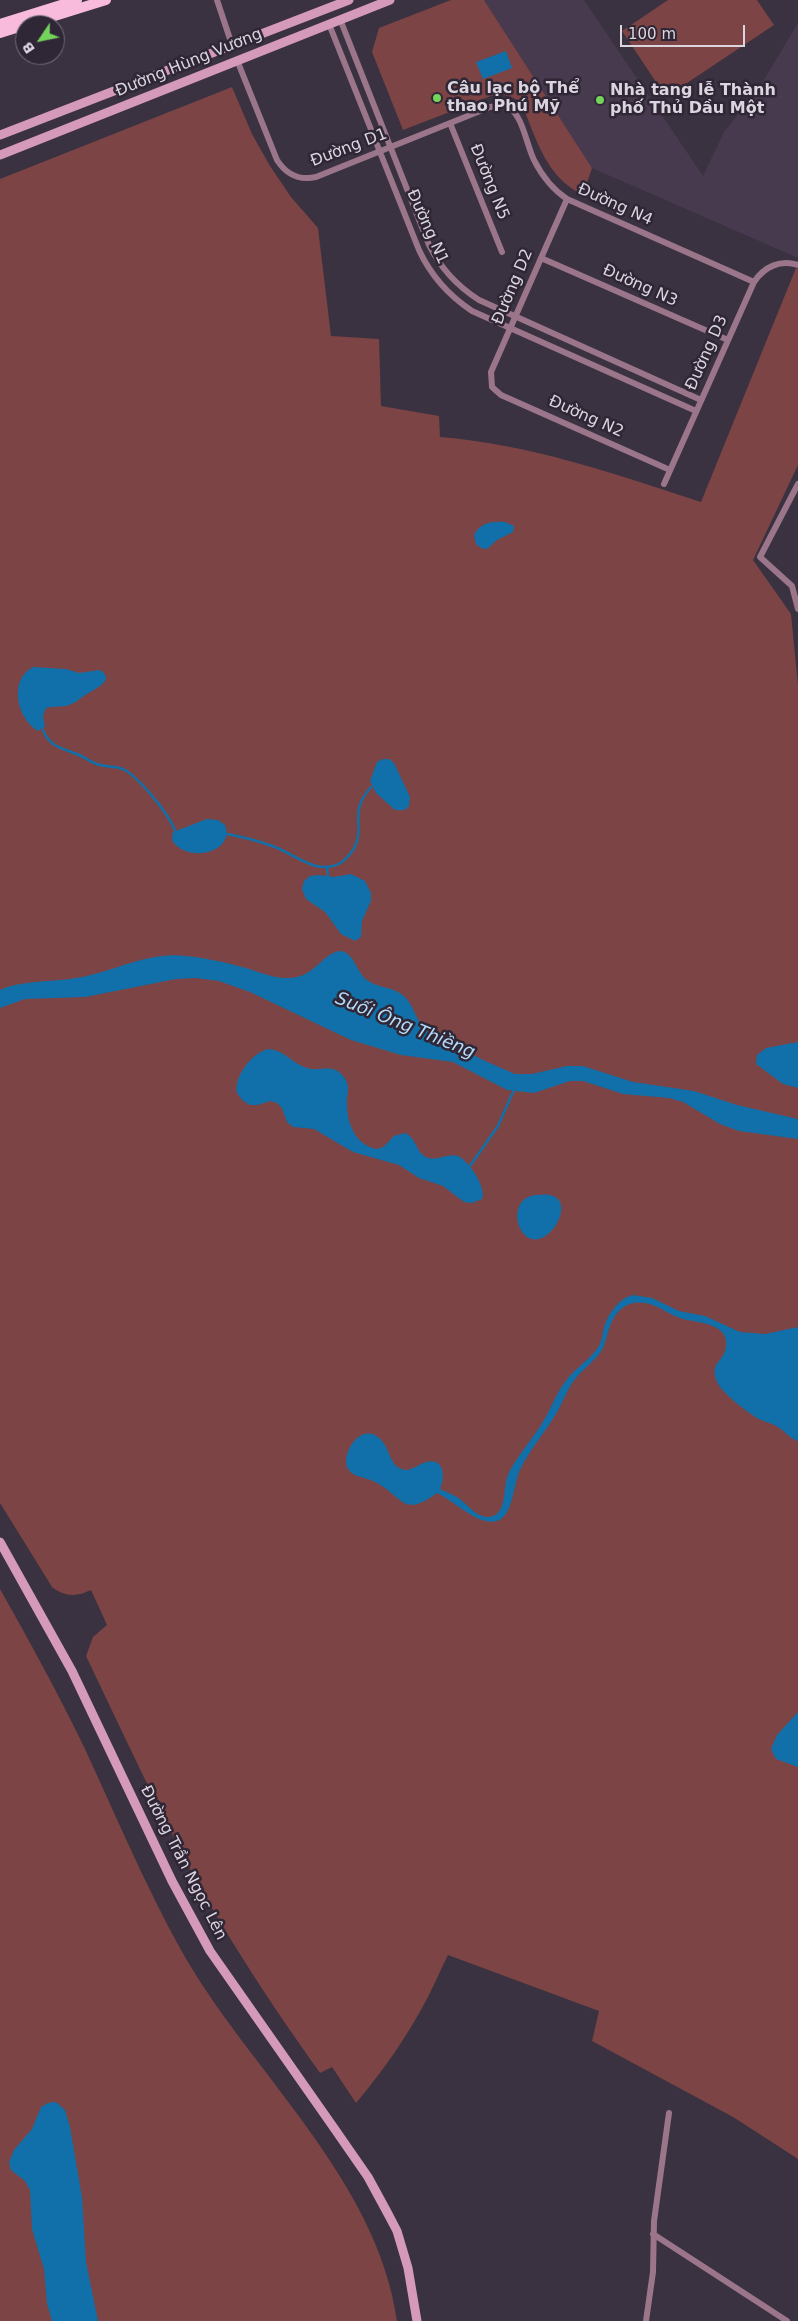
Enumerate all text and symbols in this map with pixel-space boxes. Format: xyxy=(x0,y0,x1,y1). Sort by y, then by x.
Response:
north arrow xyxy=(15,15,65,65)
scale bar xyxy=(623,15,748,47)
street label: Đường Hùng Vương xyxy=(113,25,265,101)
text: 100 m xyxy=(628,25,676,43)
text: B xyxy=(19,39,38,57)
place label: Câu lạc bộ Thể thao Phú Mỹ xyxy=(447,79,579,117)
place label: Nhà tang lễ Thành phố Thủ Dầu Một xyxy=(610,81,776,119)
marker: Câu lạc bộ Thể thao Phú Mỹ xyxy=(431,92,443,104)
marker: Nhà tang lễ Thành phố Thủ Dầu Một xyxy=(594,94,606,106)
street label: Đường D1 xyxy=(308,125,390,171)
street label: Đường N5 xyxy=(465,141,513,223)
street label: Đường N4 xyxy=(575,180,655,230)
street label: Đường N1 xyxy=(402,187,452,267)
street label: Đường D2 xyxy=(488,246,538,328)
street label: Đường N3 xyxy=(600,261,680,311)
street label: Đường D3 xyxy=(682,312,732,394)
street label: Đường N2 xyxy=(546,392,626,442)
water label: Suối Ông Thiềng xyxy=(332,988,478,1064)
street label: Đường Trần Ngọc Lên xyxy=(136,1782,230,1944)

